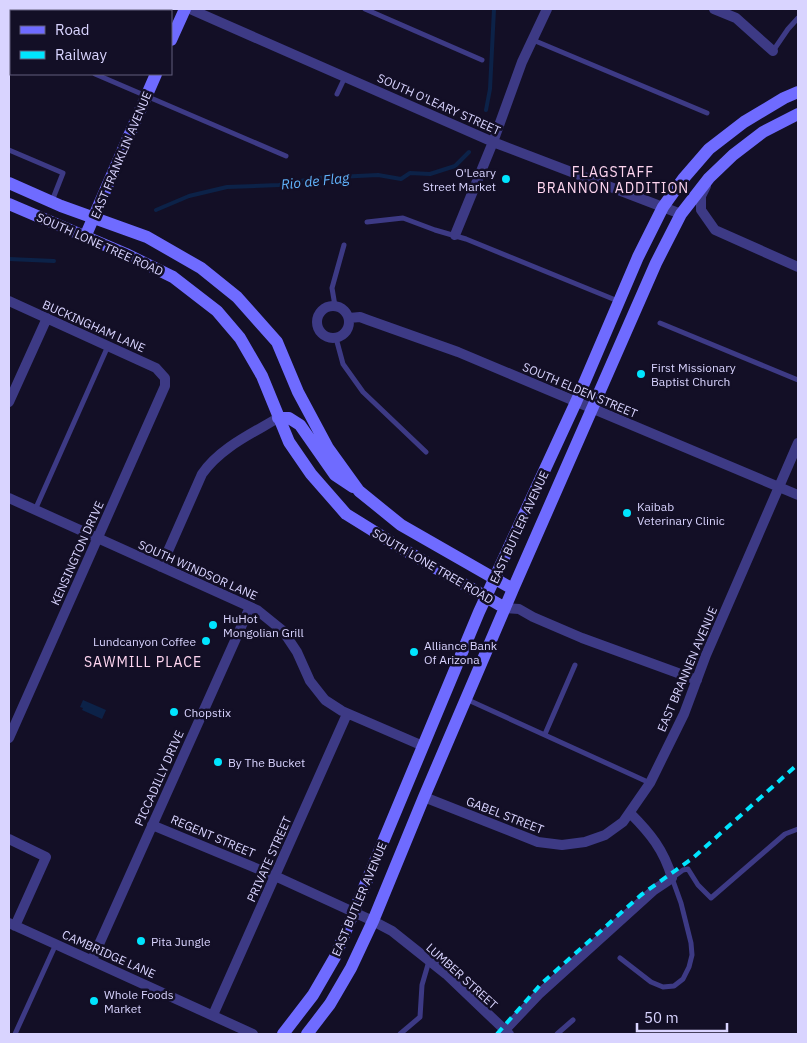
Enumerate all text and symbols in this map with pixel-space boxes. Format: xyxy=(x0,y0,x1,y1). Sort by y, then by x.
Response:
legend xyxy=(10,10,172,75)
text: Road xyxy=(55,20,90,39)
text: Railway xyxy=(55,45,108,64)
street label: SOUTH O'LEARY STREET xyxy=(375,70,503,138)
street label: EAST FRANKLIN AVENUE xyxy=(87,89,155,221)
district label: FLAGSTAFF BRANNON ADDITION xyxy=(537,163,689,197)
place label: O'Leary Street Market xyxy=(423,165,496,194)
water label: Rio de Flag xyxy=(280,168,351,194)
marker: O'Leary Street Market xyxy=(500,173,512,185)
street label: SOUTH LONE TREE ROAD xyxy=(34,209,166,279)
street label: BUCKINGHAM LANE xyxy=(40,297,148,355)
street label: SOUTH ELDEN STREET xyxy=(520,359,640,421)
place label: First Missionary Baptist Church xyxy=(651,360,736,389)
marker: First Missionary Baptist Church xyxy=(635,368,647,380)
street label: EAST BUTLER AVENUE xyxy=(486,468,552,586)
street label: KENSINGTON DRIVE xyxy=(47,499,107,607)
place label: Kaibab Veterinary Clinic xyxy=(637,499,725,528)
marker: Kaibab Veterinary Clinic xyxy=(621,507,633,519)
street label: SOUTH LONE TREE ROAD xyxy=(370,525,496,607)
street label: SOUTH WINDSOR LANE xyxy=(136,537,260,603)
street label: EAST BRANNEN AVENUE xyxy=(654,604,720,734)
place label: HuHot Mongolian Grill xyxy=(223,611,304,640)
marker: HuHot Mongolian Grill xyxy=(207,619,219,631)
place label: Lundcanyon Coffee xyxy=(93,634,196,649)
marker: Lundcanyon Coffee xyxy=(200,635,212,647)
place label: Alliance Bank Of Arizona xyxy=(424,638,498,667)
marker: Alliance Bank Of Arizona xyxy=(408,646,420,658)
district label: SAWMILL PLACE xyxy=(84,653,202,671)
place label: Chopstix xyxy=(184,705,231,720)
marker: Chopstix xyxy=(168,706,180,718)
street label: PICCADILLY DRIVE xyxy=(131,728,187,828)
place label: By The Bucket xyxy=(228,755,305,770)
marker: By The Bucket xyxy=(212,756,224,768)
street label: GABEL STREET xyxy=(464,793,546,837)
street label: REGENT STREET xyxy=(168,811,258,861)
street label: PRIVATE STREET xyxy=(243,814,295,904)
street label: EAST BUTLER AVENUE xyxy=(328,840,390,958)
street label: CAMBRIDGE LANE xyxy=(60,927,158,981)
place label: Pita Jungle xyxy=(151,934,211,949)
marker: Pita Jungle xyxy=(135,935,147,947)
street label: LUMBER STREET xyxy=(423,940,501,1012)
place label: Whole Foods Market xyxy=(104,987,174,1016)
marker: Whole Foods Market xyxy=(88,995,100,1007)
scale bar xyxy=(637,1000,727,1032)
text: 50 m xyxy=(644,1008,679,1027)

